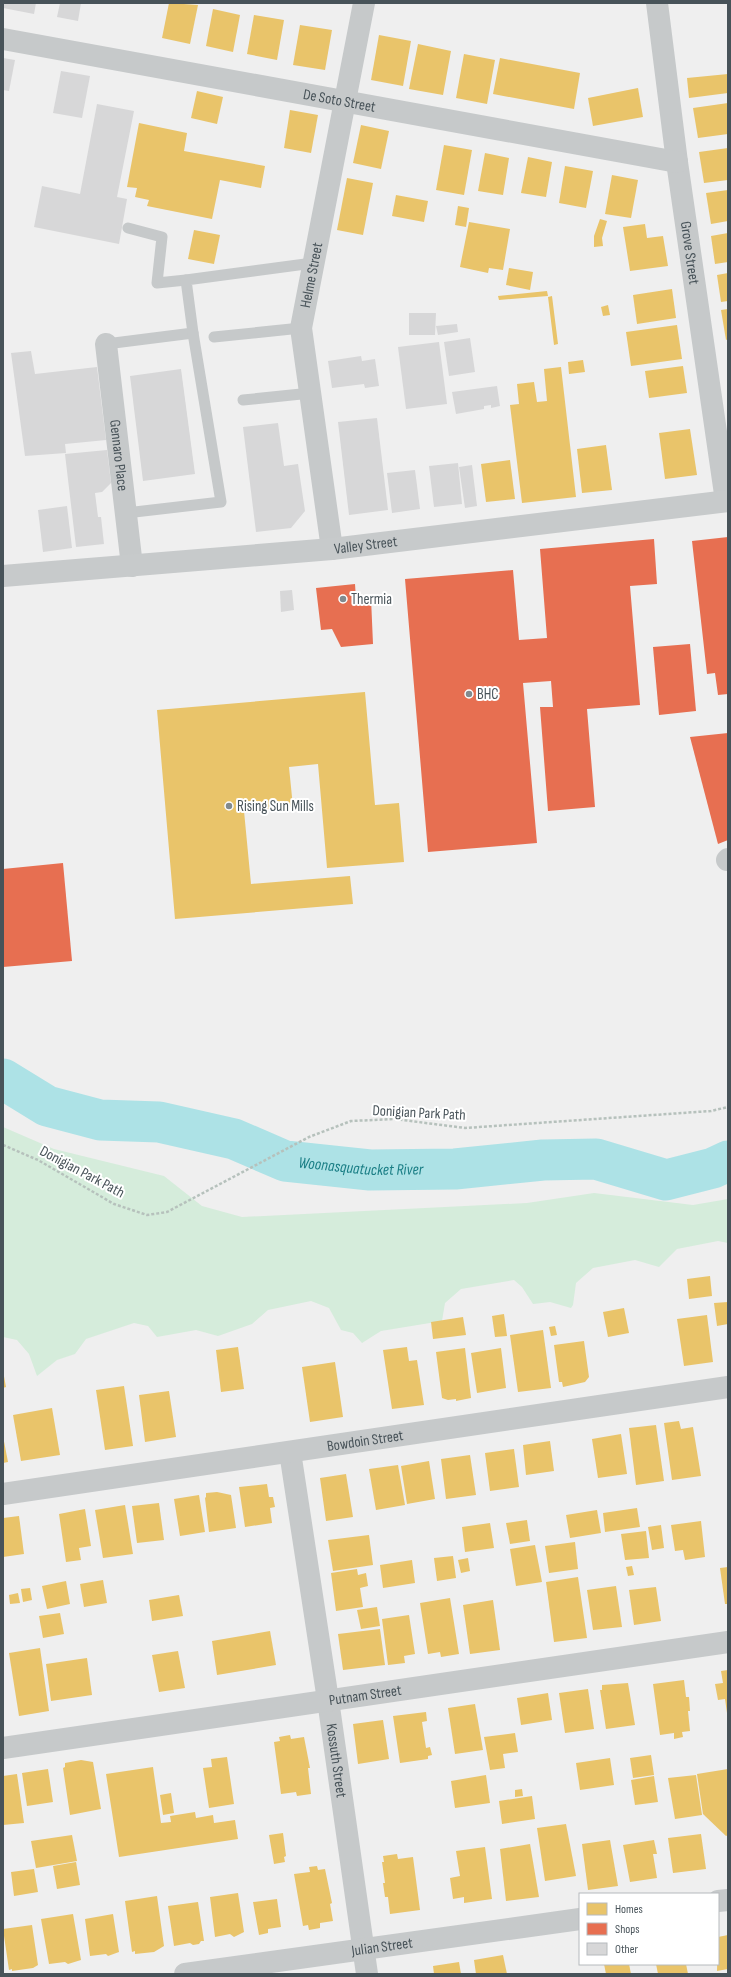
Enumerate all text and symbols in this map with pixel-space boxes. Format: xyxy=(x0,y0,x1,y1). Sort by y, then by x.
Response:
street label: De Soto Street xyxy=(302,84,378,116)
street label: Grove Street xyxy=(676,220,704,286)
street label: Helme Street xyxy=(296,240,327,309)
street label: Gennaro Place xyxy=(105,418,133,492)
street label: Valley Street xyxy=(333,532,399,558)
place label: Thermia xyxy=(351,590,392,609)
marker: Thermia xyxy=(338,594,348,604)
place label: BHC xyxy=(477,685,499,704)
marker: BHC xyxy=(464,689,474,699)
place label: Rising Sun Mills xyxy=(237,797,314,816)
marker: Rising Sun Mills xyxy=(224,801,234,811)
street label: Donigian Park Path xyxy=(372,1101,466,1125)
street label: Donigian Park Path xyxy=(36,1142,128,1202)
water label: Woonasquatucket River xyxy=(297,1153,424,1180)
street label: Bowdoin Street xyxy=(326,1425,405,1456)
street label: Putnam Street xyxy=(328,1680,403,1710)
street label: Kossuth Street xyxy=(322,1722,351,1799)
legend xyxy=(579,1893,719,1965)
text: Homes xyxy=(615,1902,643,1917)
text: Shops xyxy=(615,1922,640,1937)
street label: Julian Street xyxy=(349,1933,414,1960)
text: Other xyxy=(615,1942,639,1957)

